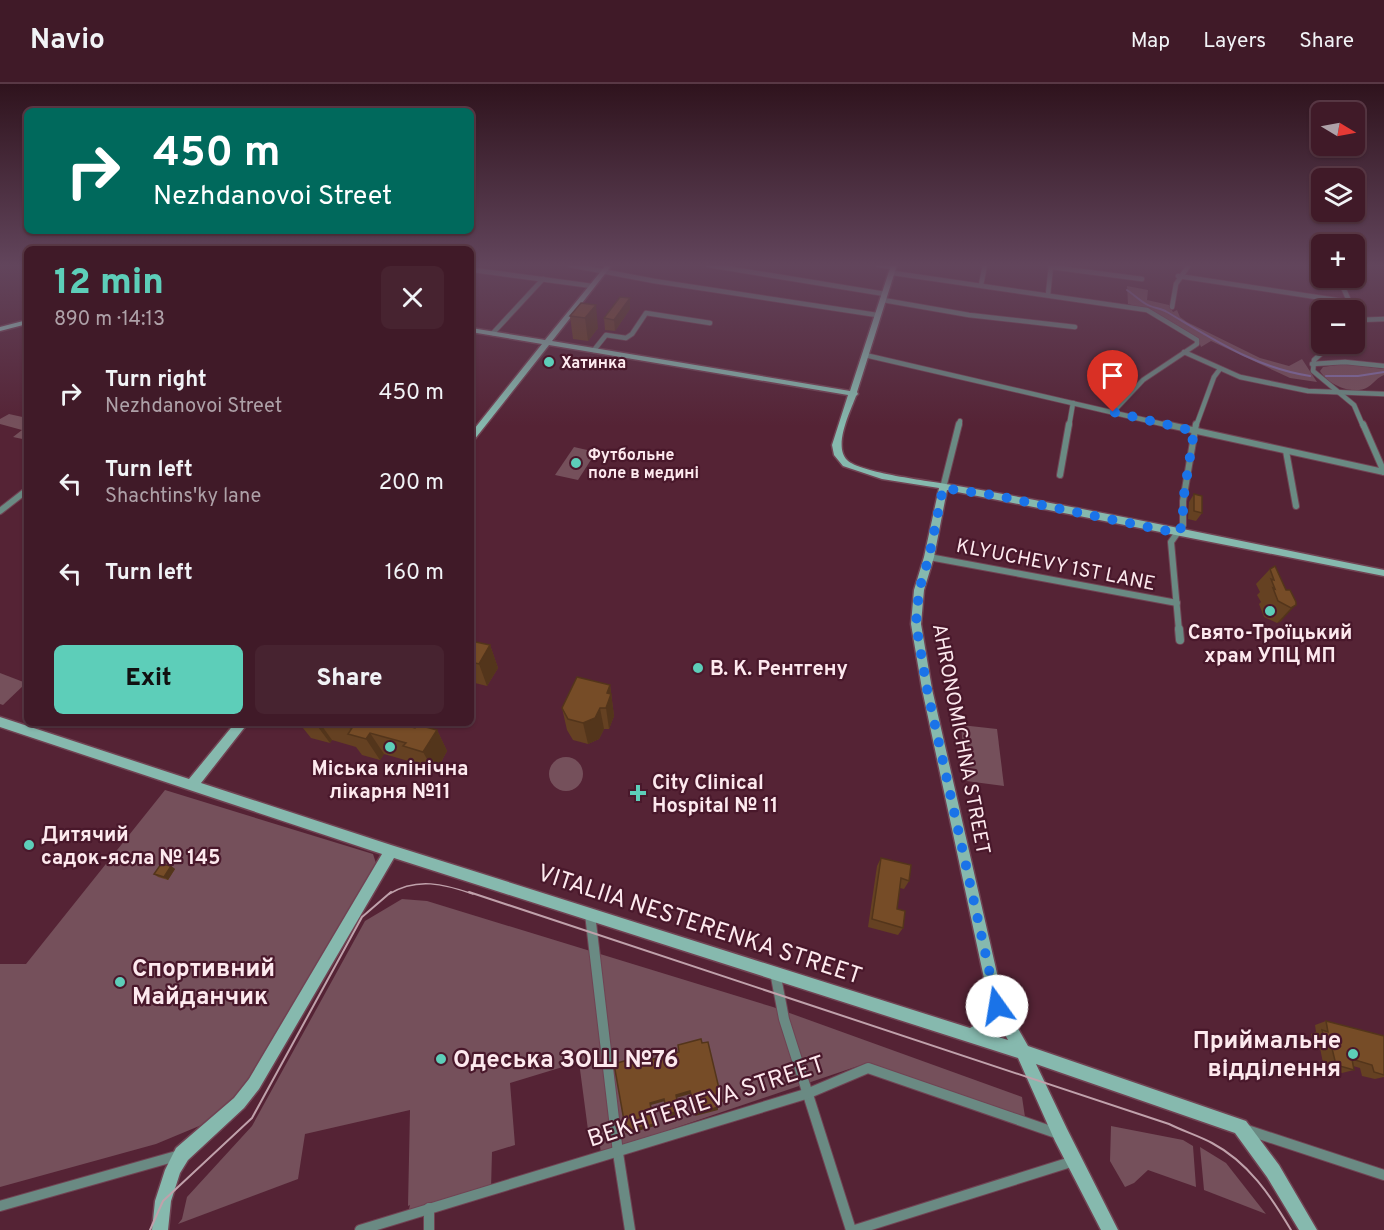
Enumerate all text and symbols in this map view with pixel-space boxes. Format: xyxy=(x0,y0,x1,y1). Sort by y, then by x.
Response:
text: Navio xyxy=(30,23,105,59)
text: Map xyxy=(1131,28,1170,55)
text: Layers xyxy=(1203,28,1266,55)
text: Share xyxy=(1299,28,1354,55)
north arrow xyxy=(1311,102,1365,156)
map controls xyxy=(1311,102,1365,354)
text: 450 m xyxy=(153,128,280,181)
icon: right xyxy=(54,132,132,210)
button: layers xyxy=(1311,168,1365,222)
text: Nezhdanovoi Street xyxy=(153,180,392,214)
button: + xyxy=(1311,234,1365,288)
text: 12 min xyxy=(54,261,164,307)
button: close xyxy=(381,266,444,329)
button: − xyxy=(1311,300,1365,354)
text: 890 m · 14:13 xyxy=(54,307,165,333)
pin xyxy=(1087,350,1138,412)
place label: Хатинка xyxy=(561,354,626,374)
marker: Хатинка xyxy=(542,355,556,369)
icon: arrive xyxy=(1096,359,1129,392)
text: Turn right xyxy=(105,367,207,394)
icon: right xyxy=(54,377,87,410)
text: 450 m xyxy=(379,380,444,407)
text: Nezhdanovoi Street xyxy=(105,394,282,420)
place label: Футбольне поле в медині xyxy=(588,446,699,484)
marker: Футбольне поле в медині xyxy=(569,456,583,470)
text: Turn left xyxy=(105,457,193,484)
icon: left xyxy=(54,467,87,500)
text: 200 m xyxy=(379,470,444,497)
text: Shachtins'ky lane xyxy=(105,484,261,510)
street label: KLYUCHEVY 1ST LANE xyxy=(954,534,1158,598)
icon: left xyxy=(54,557,87,590)
text: Turn left xyxy=(105,560,193,587)
text: 160 m xyxy=(385,560,444,587)
marker: Свято-Троїцький храм УПЦ МП xyxy=(1263,604,1277,618)
place label: Свято-Троїцький храм УПЦ МП xyxy=(1188,621,1352,670)
street label: AHRONOMICHNA STREET xyxy=(925,622,995,857)
button: Exit xyxy=(54,645,243,714)
button: Share xyxy=(255,645,444,714)
place label: В. К. Рентгену xyxy=(710,657,848,683)
marker: В. К. Рентгену xyxy=(691,661,705,675)
marker: Міська клінічна лікарня №11 xyxy=(383,740,397,754)
place label: Міська клінічна лікарня №11 xyxy=(312,757,468,806)
place label: City Clinical Hospital № 11 xyxy=(652,771,778,820)
marker: City Clinical Hospital № 11 xyxy=(629,784,647,802)
place label: Дитячий садок-ясла № 145 xyxy=(41,823,220,872)
marker: Дитячий садок-ясла № 145 xyxy=(22,838,36,852)
street label: VITALIIA NESTERENKA STREET xyxy=(533,859,866,993)
place label: Спортивний Майданчик xyxy=(132,955,275,1013)
position arrow xyxy=(965,974,1029,1038)
marker: Спортивний Майданчик xyxy=(113,975,127,989)
place label: Приймальне відділення xyxy=(1193,1027,1341,1085)
place label: Одеська ЗОШ №76 xyxy=(453,1046,679,1076)
marker: Приймальне відділення xyxy=(1346,1047,1360,1061)
street label: BEKHTERIEVA STREET xyxy=(584,1050,829,1155)
marker: Одеська ЗОШ №76 xyxy=(434,1052,448,1066)

